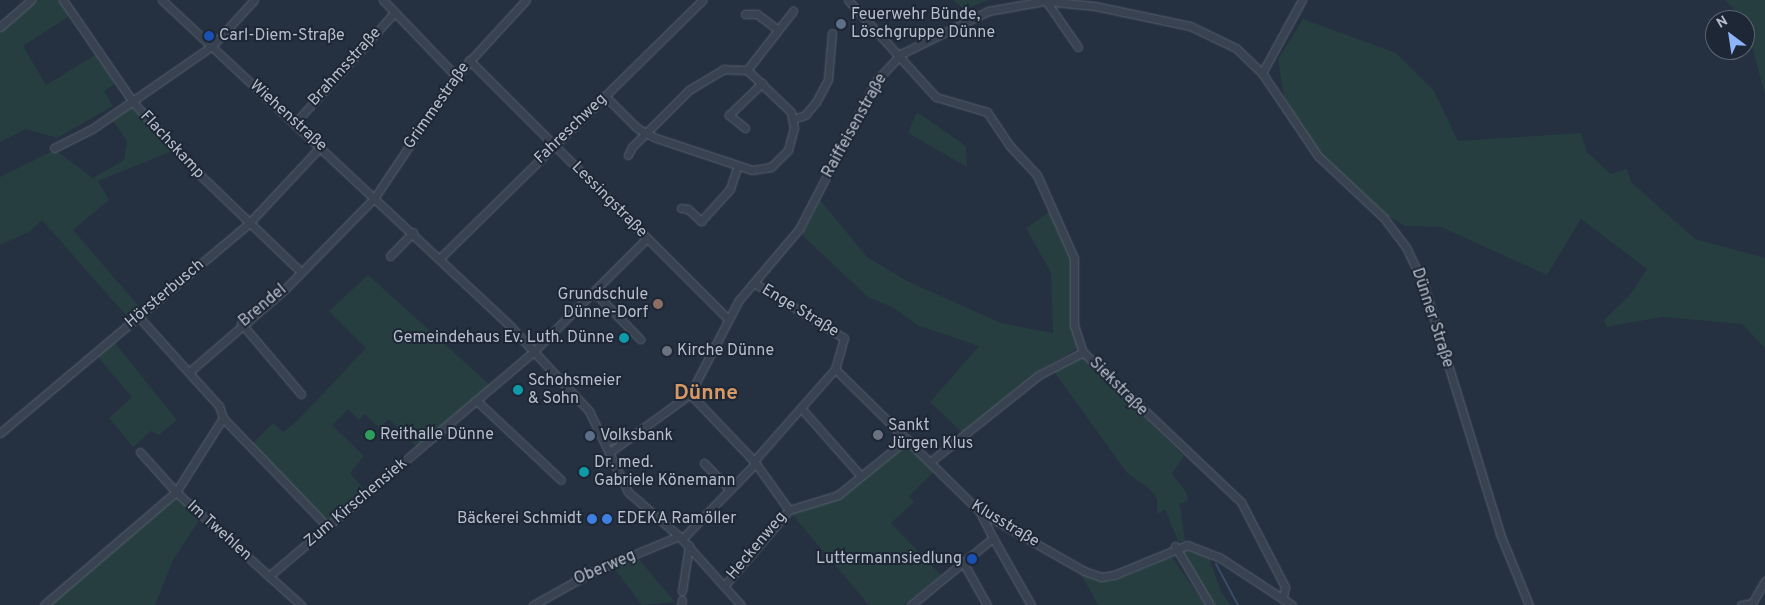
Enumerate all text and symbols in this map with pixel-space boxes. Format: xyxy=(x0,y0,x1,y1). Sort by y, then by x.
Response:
place label: Feuerwehr Bünde, Löschgruppe Dünne xyxy=(851,5,995,43)
north arrow xyxy=(1705,10,1755,60)
text: N xyxy=(1714,13,1731,32)
marker: Feuerwehr Bünde, Löschgruppe Dünne xyxy=(835,18,847,30)
street label: Brahmsstraße xyxy=(305,24,385,110)
place label: Carl-Diem-Straße xyxy=(219,26,345,46)
marker: Carl-Diem-Straße xyxy=(203,30,215,42)
street label: Grimmestraße xyxy=(400,59,474,153)
street label: Raiffeisenstraße xyxy=(818,71,892,181)
street label: Wiehenstraße xyxy=(245,76,331,156)
street label: Fahreschweg xyxy=(531,90,611,168)
street label: Flachskamp xyxy=(136,107,208,183)
street label: Lessingstraße xyxy=(567,158,651,242)
street label: Hörsterbusch xyxy=(122,256,208,332)
street label: Dünner Straße xyxy=(1407,266,1457,370)
street label: Enge Straße xyxy=(758,280,842,342)
street label: Brendel xyxy=(235,281,291,331)
place label: Grundschule Dünne-Dorf xyxy=(557,285,648,323)
marker: Grundschule Dünne-Dorf xyxy=(652,298,664,310)
place label: Gemeindehaus Ev. Luth. Dünne xyxy=(393,328,614,348)
marker: Gemeindehaus Ev. Luth. Dünne xyxy=(618,332,630,344)
place label: Kirche Dünne xyxy=(677,341,774,361)
marker: Kirche Dünne xyxy=(661,345,673,357)
street label: Siekstraße xyxy=(1085,354,1151,420)
place label: Schohsmeier & Sohn xyxy=(528,371,621,409)
district label: Dünne xyxy=(674,381,738,407)
marker: Schohsmeier & Sohn xyxy=(512,384,524,396)
place label: Sankt Jürgen Klus xyxy=(888,416,973,454)
place label: Reithalle Dünne xyxy=(380,425,494,445)
place label: Volksbank xyxy=(600,426,673,446)
marker: Reithalle Dünne xyxy=(364,429,376,441)
marker: Sankt Jürgen Klus xyxy=(872,429,884,441)
marker: Volksbank xyxy=(584,430,596,442)
place label: Dr. med. Gabriele Könemann xyxy=(594,453,735,491)
street label: Zum Kirschensiek xyxy=(301,454,411,552)
marker: Dr. med. Gabriele Könemann xyxy=(578,466,590,478)
street label: Klusstraße xyxy=(968,496,1042,552)
street label: Im Twehlen xyxy=(182,497,256,565)
street label: Heckenweg xyxy=(723,508,791,584)
place label: Bäckerei Schmidt xyxy=(457,509,582,529)
place label: EDEKA Ramöller xyxy=(617,509,737,529)
marker: Bäckerei Schmidt xyxy=(586,513,598,525)
marker: EDEKA Ramöller xyxy=(601,513,613,525)
street label: Oberweg xyxy=(571,546,639,590)
place label: Luttermannsiedlung xyxy=(816,549,962,569)
marker: Luttermannsiedlung xyxy=(966,553,978,565)

